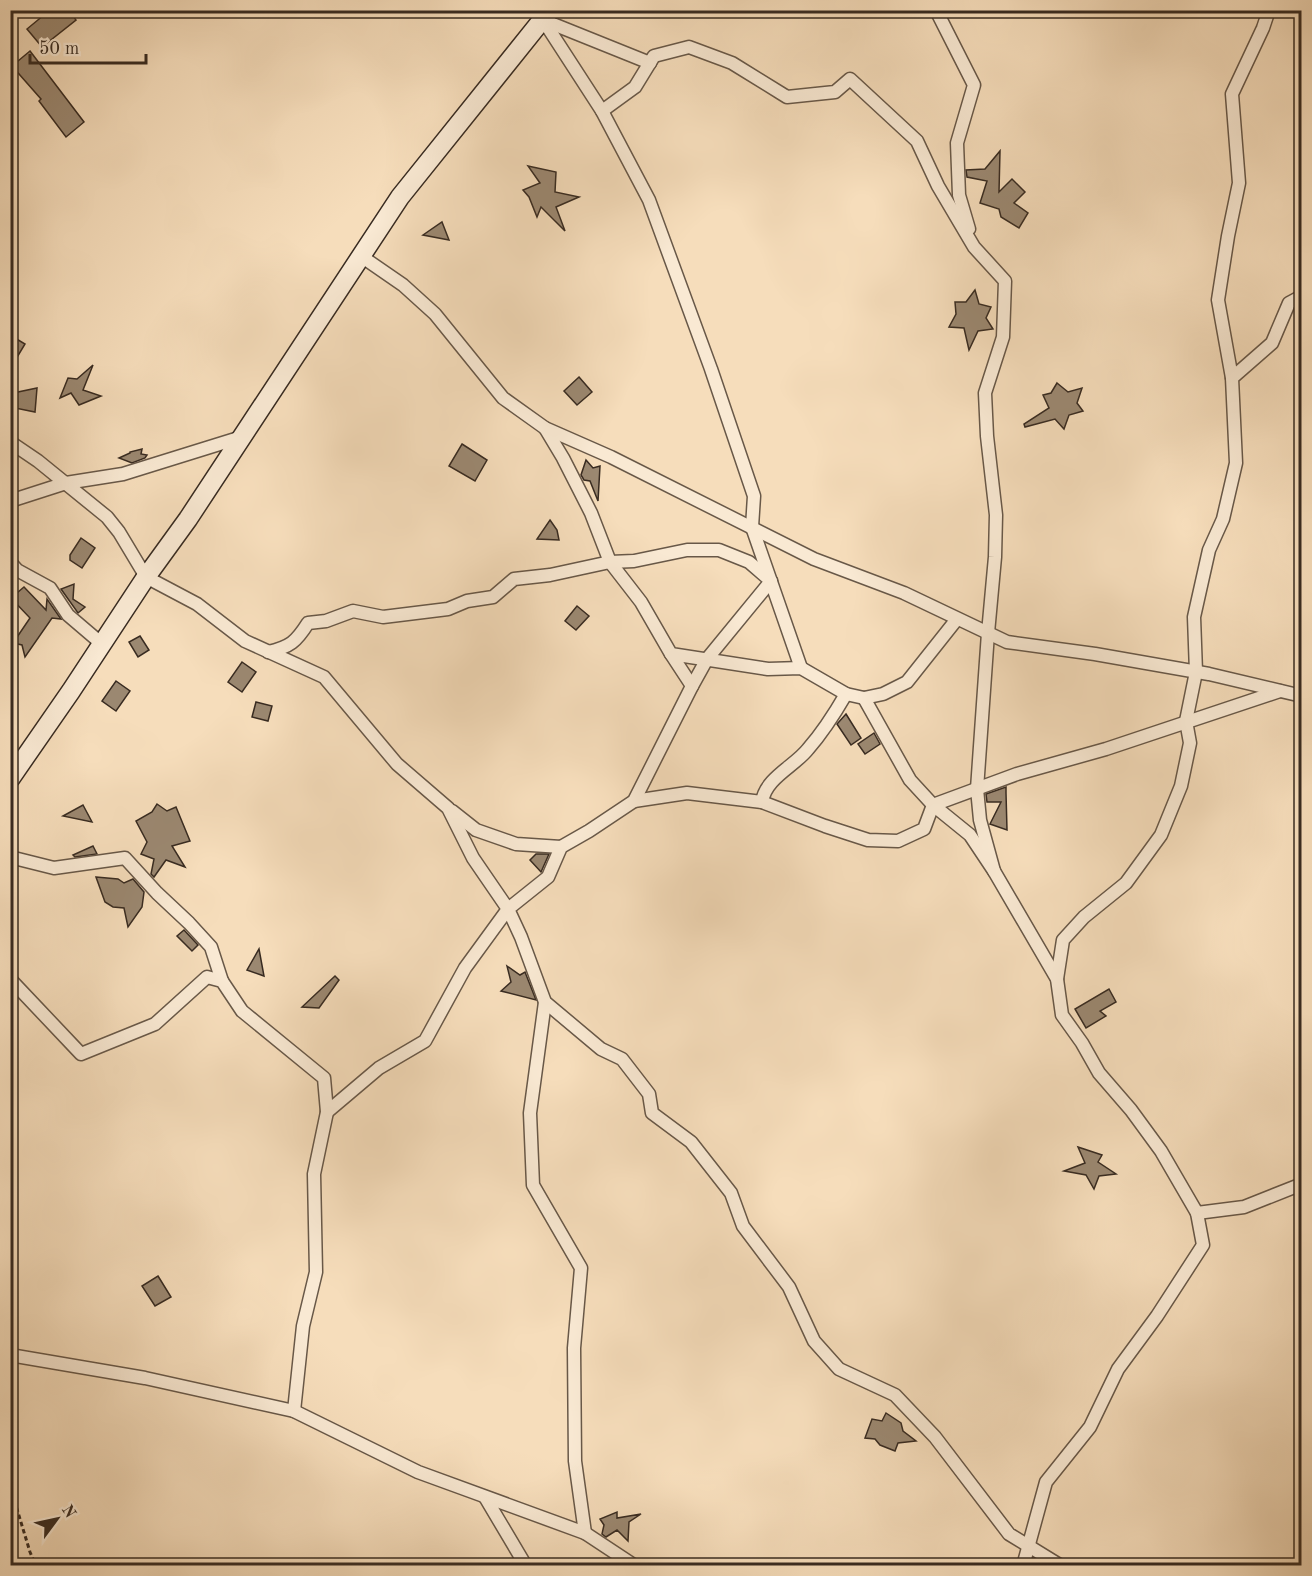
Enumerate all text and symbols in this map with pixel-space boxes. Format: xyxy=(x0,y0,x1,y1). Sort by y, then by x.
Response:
scale bar xyxy=(30,27,146,65)
text: 50 m xyxy=(39,40,79,58)
north arrow xyxy=(27,1489,87,1549)
text: N xyxy=(58,1502,78,1522)

